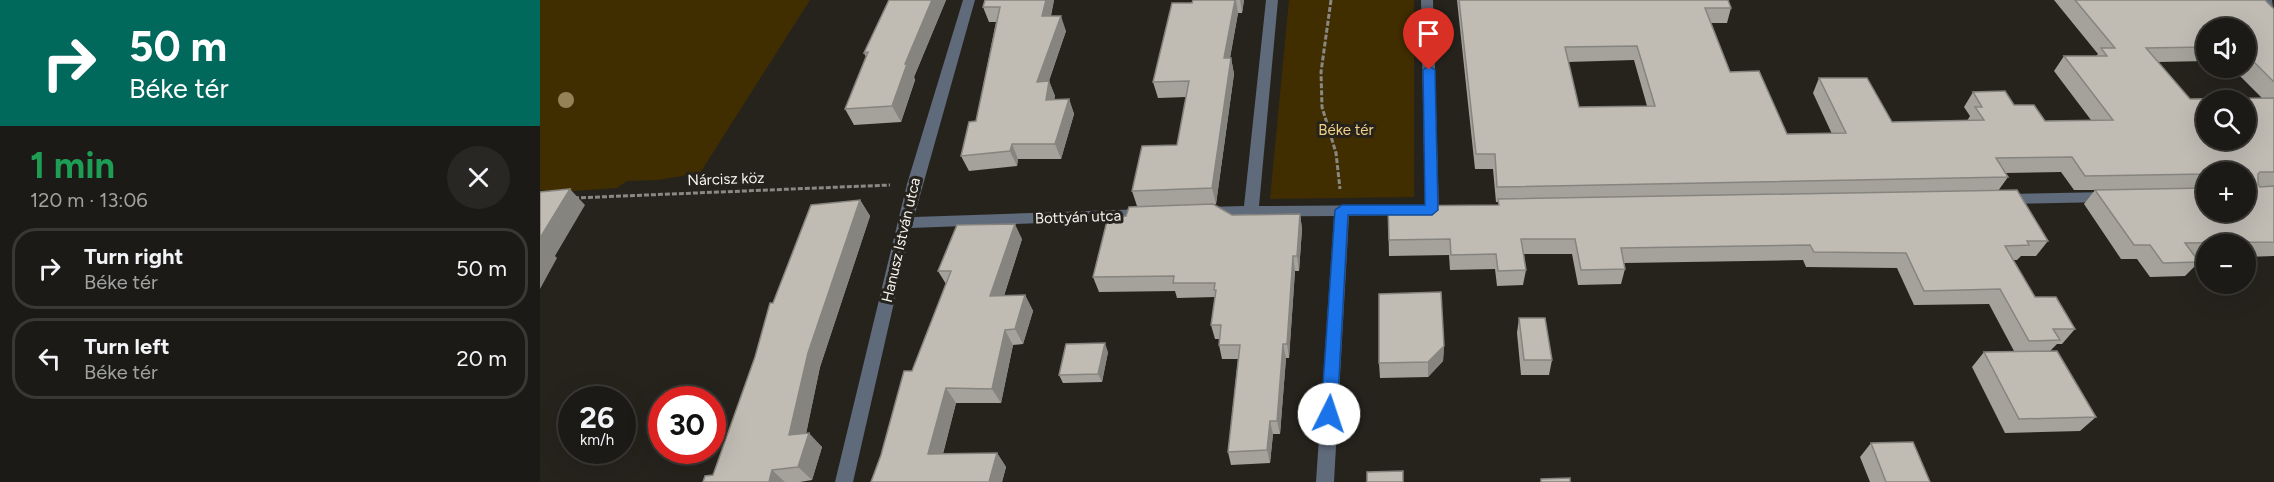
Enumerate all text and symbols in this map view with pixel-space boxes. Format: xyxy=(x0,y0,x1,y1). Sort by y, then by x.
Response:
pin xyxy=(1403,8,1454,70)
icon: arrive xyxy=(1412,17,1445,50)
map controls xyxy=(2196,18,2256,294)
button: sound xyxy=(2196,18,2256,78)
text: 50 m xyxy=(129,21,227,72)
icon: right xyxy=(30,24,108,102)
text: Béke tér xyxy=(129,72,229,105)
button: search xyxy=(2196,90,2256,150)
park label: Béke tér xyxy=(1318,121,1374,139)
text: 1 min xyxy=(30,144,115,187)
button: close xyxy=(447,146,510,209)
button: + xyxy=(2196,162,2256,222)
street label: Nárcisz köz xyxy=(687,169,765,189)
street label: Hanusz István utca xyxy=(878,176,924,304)
text: 120 m · 13:06 xyxy=(30,188,148,212)
street label: Bottyán utca xyxy=(1035,206,1121,228)
button: − xyxy=(2196,234,2256,294)
text: Turn right xyxy=(84,243,183,270)
icon: right xyxy=(33,252,66,285)
text: 50 m xyxy=(456,255,507,282)
text: Béke tér xyxy=(84,270,158,294)
text: Turn left xyxy=(84,333,170,360)
icon: left xyxy=(33,342,66,375)
text: 20 m xyxy=(456,345,507,372)
text: Béke tér xyxy=(84,360,158,384)
position arrow xyxy=(1297,382,1361,446)
speed limit sign: 30 xyxy=(648,386,726,464)
text: 26 xyxy=(580,399,614,436)
text: km/h xyxy=(580,431,614,449)

